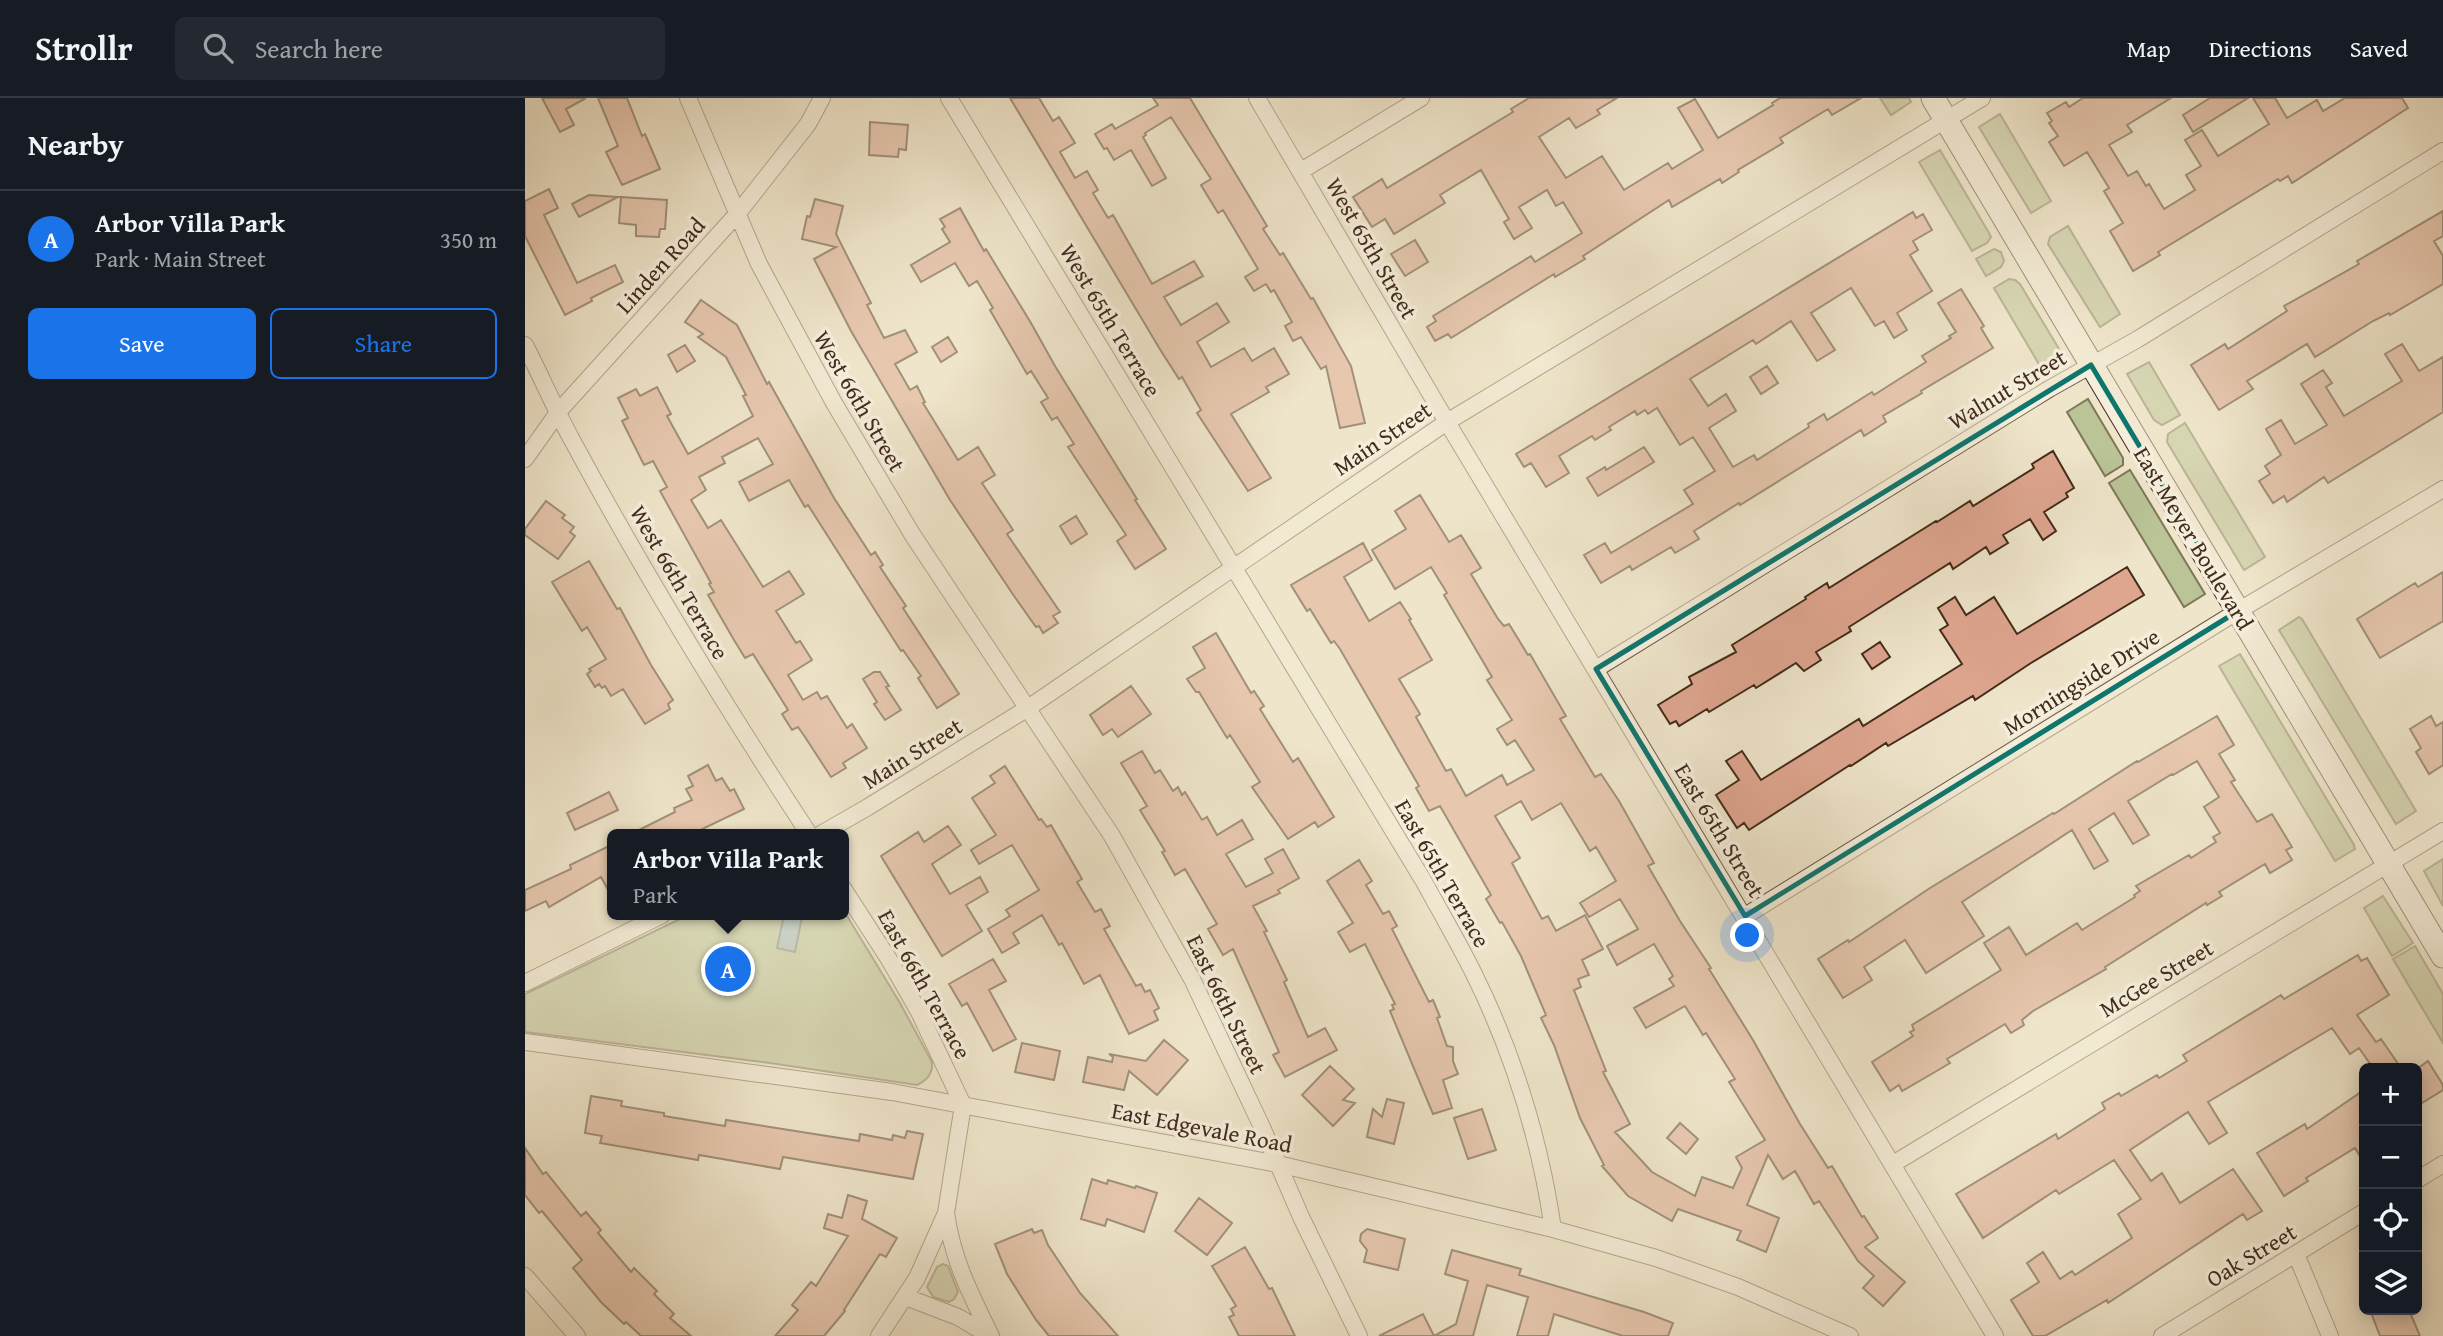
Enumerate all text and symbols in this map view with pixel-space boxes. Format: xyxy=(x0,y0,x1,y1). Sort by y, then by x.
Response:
search box xyxy=(175,17,665,80)
text: Strollr xyxy=(35,24,133,72)
icon: search xyxy=(199,29,237,67)
text: Search here xyxy=(255,29,383,68)
text: Map xyxy=(2127,31,2171,66)
text: Directions xyxy=(2209,31,2312,66)
text: Saved xyxy=(2350,31,2408,66)
text: Nearby xyxy=(28,122,124,166)
street label: West 65th Street xyxy=(1318,171,1426,325)
text: Arbor Villa Park xyxy=(95,203,285,242)
street label: Linden Road xyxy=(608,209,713,321)
text: A xyxy=(44,223,58,256)
text: 350 m xyxy=(440,223,497,256)
street label: West 65th Terrace xyxy=(1052,237,1170,403)
text: Park · Main Street xyxy=(95,242,266,275)
button: Save xyxy=(28,308,256,379)
button: Share xyxy=(270,308,497,379)
street label: West 66th Street xyxy=(806,324,914,478)
street label: Walnut Street xyxy=(1942,341,2072,437)
street label: Main Street xyxy=(1326,393,1438,483)
street label: East Meyer Boulevard xyxy=(2126,440,2262,637)
street label: West 66th Terrace xyxy=(622,499,738,665)
street label: Morningside Drive xyxy=(1996,620,2166,742)
street label: Main Street xyxy=(856,709,968,797)
street label: East 65th Street xyxy=(1667,757,1773,903)
street label: East 65th Terrace xyxy=(1387,793,1499,953)
popup xyxy=(607,829,849,920)
text: Arbor Villa Park xyxy=(633,839,823,878)
text: Park xyxy=(633,878,677,911)
street label: East 66th Terrace xyxy=(870,903,980,1065)
your location xyxy=(1730,918,1764,952)
street label: East 66th Street xyxy=(1179,929,1275,1079)
street label: McGee Street xyxy=(2093,931,2219,1025)
pin: A xyxy=(705,943,751,995)
map controls xyxy=(2359,1063,2422,1315)
button: + xyxy=(2359,1063,2422,1126)
street label: East Edgevale Road xyxy=(1109,1093,1296,1161)
button: − xyxy=(2359,1126,2422,1189)
button: locate xyxy=(2359,1189,2422,1252)
street label: Oak Street xyxy=(2200,1215,2302,1295)
button: layers xyxy=(2359,1252,2422,1315)

